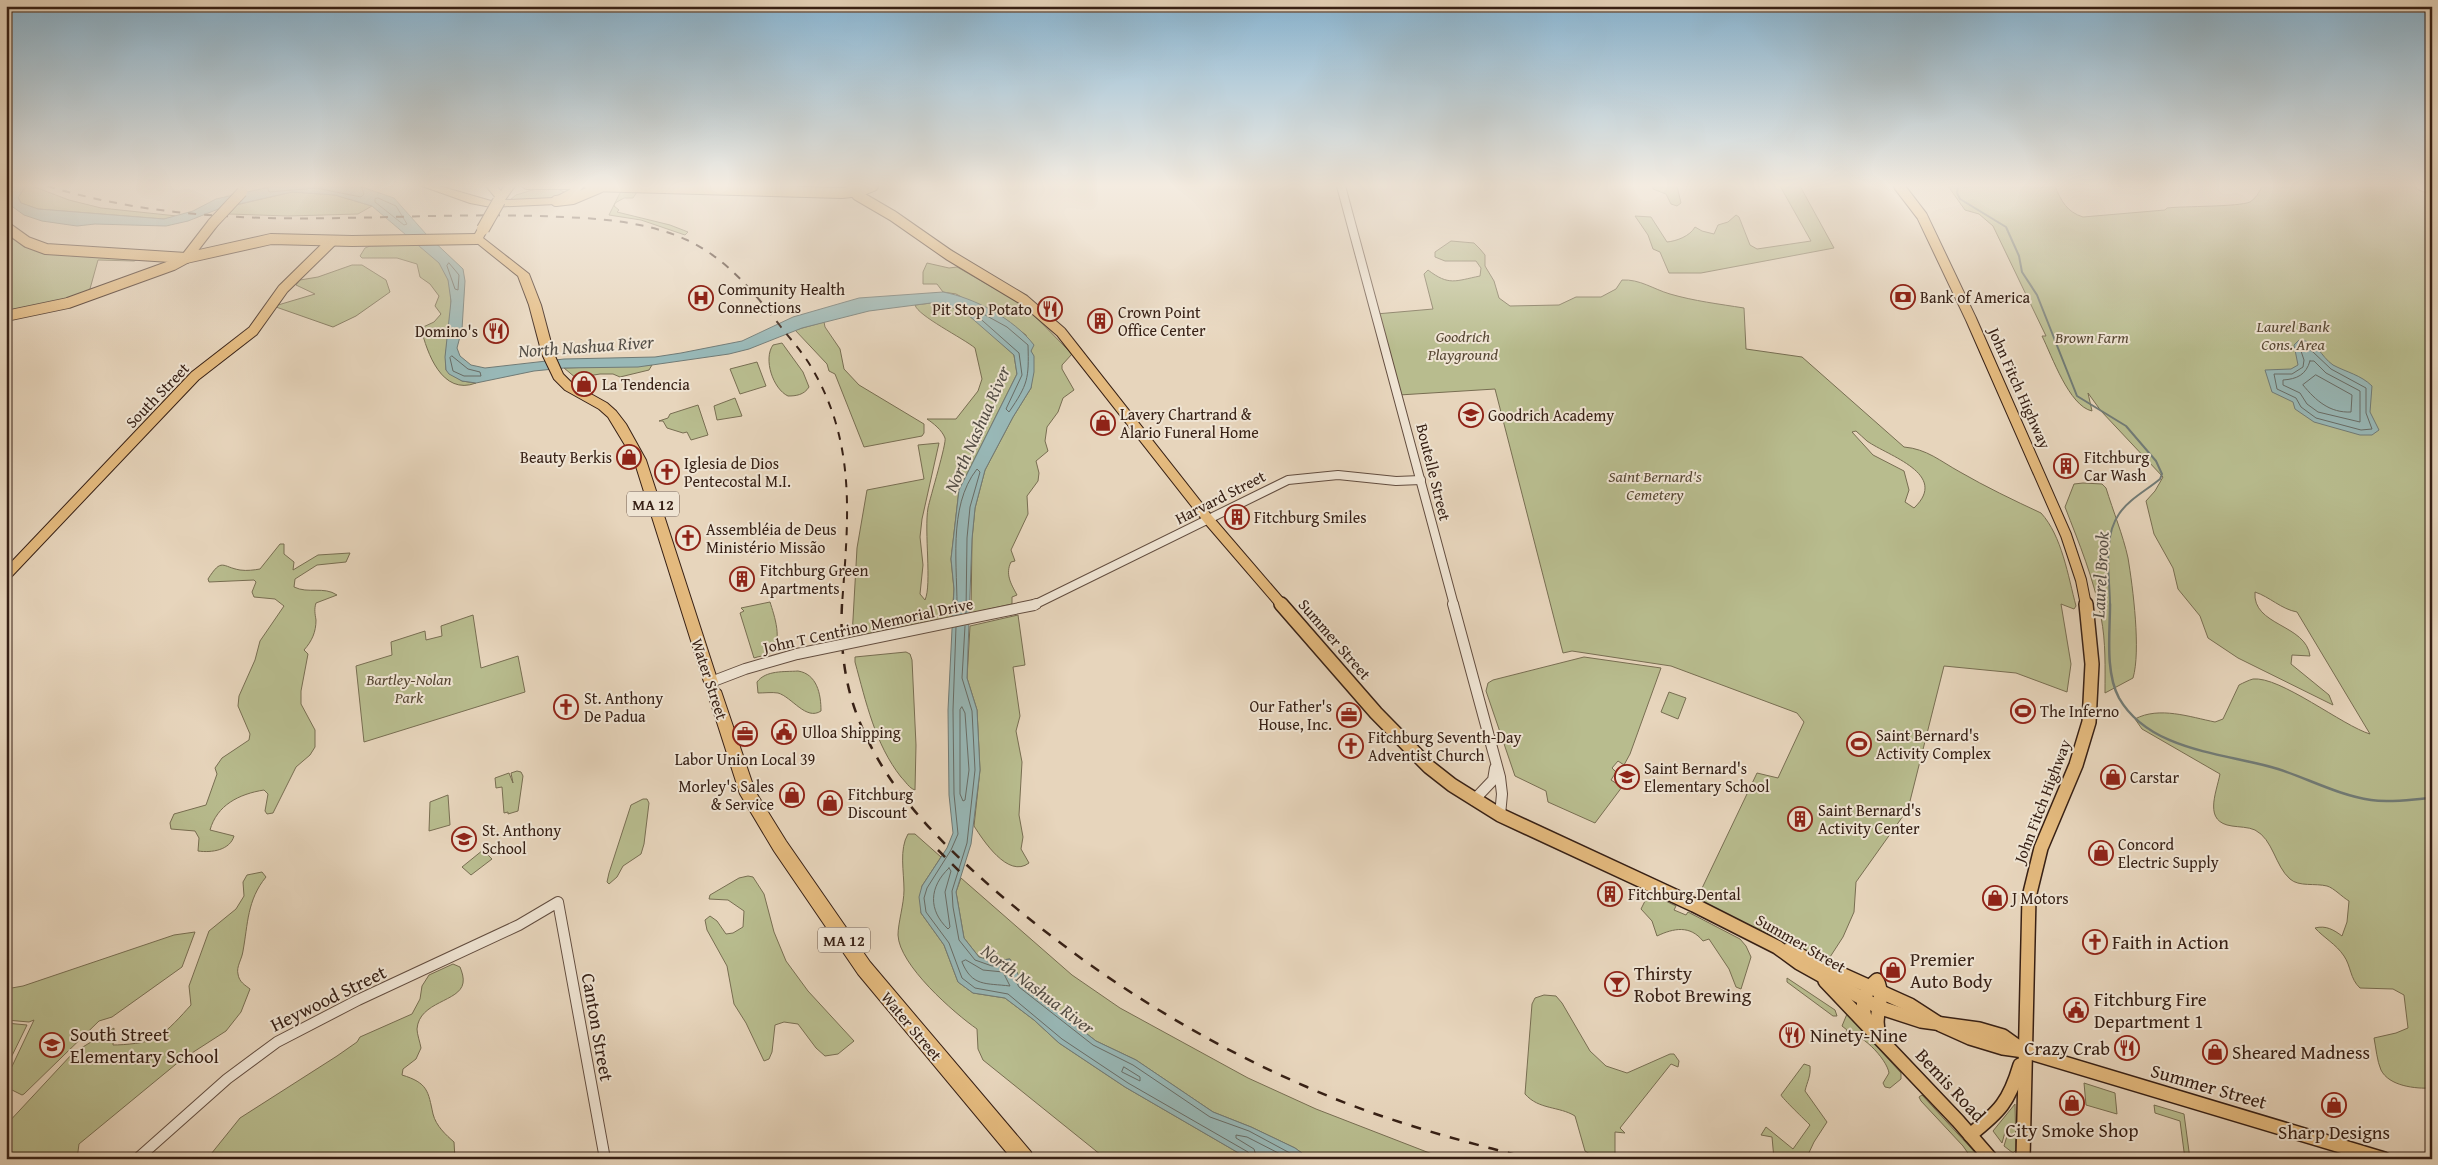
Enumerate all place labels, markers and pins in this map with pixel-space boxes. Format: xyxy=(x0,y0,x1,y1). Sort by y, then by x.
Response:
place label: Community Health Connections xyxy=(718,277,845,319)
bank icon: Bank of America xyxy=(1890,284,1916,310)
hospital icon: Community Health Connections xyxy=(688,285,714,311)
place label: Bank of America xyxy=(1920,285,2031,309)
restaurant icon: Pit Stop Potato xyxy=(1037,296,1063,322)
place label: Pit Stop Potato xyxy=(932,297,1032,321)
place label: Crown Point Office Center xyxy=(1118,300,1206,342)
building icon: Crown Point Office Center xyxy=(1087,308,1113,334)
restaurant icon: Domino's xyxy=(483,318,509,344)
place label: Domino's xyxy=(415,319,478,343)
shop icon: La Tendencia xyxy=(571,371,597,397)
place label: La Tendencia xyxy=(602,372,690,396)
place label: Lavery Chartrand & Alario Funeral Home xyxy=(1120,402,1259,444)
school or university icon: Goodrich Academy xyxy=(1458,402,1484,428)
place label: Goodrich Academy xyxy=(1488,403,1614,427)
shop icon: Lavery Chartrand & Alario Funeral Home xyxy=(1090,410,1116,436)
shop icon: Beauty Berkis xyxy=(616,444,642,470)
place label: Beauty Berkis xyxy=(520,445,612,469)
place label: Fitchburg Car Wash xyxy=(2084,445,2149,487)
place label: Iglesia de Dios Pentecostal M.I. xyxy=(684,451,791,493)
building icon: Fitchburg Car Wash xyxy=(2053,453,2079,479)
church icon: Iglesia de Dios Pentecostal M.I. xyxy=(654,459,680,485)
building icon: Fitchburg Smiles xyxy=(1224,504,1250,530)
place label: Fitchburg Smiles xyxy=(1254,505,1367,529)
place label: Assembléia de Deus Ministério Missão xyxy=(706,517,837,559)
church icon: Assembléia de Deus Ministério Missão xyxy=(675,525,701,551)
place label: Fitchburg Green Apartments xyxy=(760,558,869,600)
building icon: Fitchburg Green Apartments xyxy=(729,566,755,592)
place label: St. Anthony De Padua xyxy=(584,686,663,728)
church icon: St. Anthony De Padua xyxy=(553,694,579,720)
place label: Our Father's House, Inc. xyxy=(1250,694,1332,736)
sports icon: The Inferno xyxy=(2010,698,2036,724)
place label: The Inferno xyxy=(2040,699,2119,723)
office icon: Our Father's House, Inc. xyxy=(1336,702,1362,728)
public building icon: Ulloa Shipping xyxy=(771,719,797,745)
place label: Ulloa Shipping xyxy=(802,720,901,744)
office icon: Labor Union Local 39 xyxy=(732,721,758,747)
place label: Saint Bernard's Activity Complex xyxy=(1876,723,1992,765)
place label: Fitchburg Seventh-Day Adventist Church xyxy=(1368,725,1522,767)
sports icon: Saint Bernard's Activity Complex xyxy=(1846,731,1872,757)
church icon: Fitchburg Seventh-Day Adventist Church xyxy=(1338,733,1364,759)
place label: Labor Union Local 39 xyxy=(675,747,816,771)
place label: Saint Bernard's Elementary School xyxy=(1644,756,1770,798)
school or university icon: Saint Bernard's Elementary School xyxy=(1614,764,1640,790)
shop icon: Carstar xyxy=(2100,764,2126,790)
place label: Carstar xyxy=(2130,765,2179,789)
place label: Morley's Sales & Service xyxy=(678,774,774,816)
shop icon: Morley's Sales & Service xyxy=(779,782,805,808)
place label: Fitchburg Discount xyxy=(848,782,913,824)
shop icon: Fitchburg Discount xyxy=(817,790,843,816)
place label: Saint Bernard's Activity Center xyxy=(1818,798,1921,840)
building icon: Saint Bernard's Activity Center xyxy=(1787,806,1813,832)
place label: St. Anthony School xyxy=(482,818,561,860)
school or university icon: St. Anthony School xyxy=(451,826,477,852)
place label: Concord Electric Supply xyxy=(2118,832,2219,874)
shop icon: Concord Electric Supply xyxy=(2088,840,2114,866)
building icon: Fitchburg Dental xyxy=(1597,881,1623,907)
place label: Fitchburg Dental xyxy=(1628,882,1741,906)
shop icon: J Motors xyxy=(1982,885,2008,911)
place label: J Motors xyxy=(2010,886,2069,910)
place label: Faith in Action xyxy=(2112,928,2229,956)
church icon: Faith in Action xyxy=(2082,929,2108,955)
place label: Premier Auto Body xyxy=(1910,945,1993,995)
shop icon: Premier Auto Body xyxy=(1880,957,1906,983)
place label: Thirsty Robot Brewing xyxy=(1634,959,1752,1009)
bar icon: Thirsty Robot Brewing xyxy=(1604,971,1630,997)
place label: Fitchburg Fire Department 1 xyxy=(2094,985,2207,1035)
public building icon: Fitchburg Fire Department 1 xyxy=(2063,997,2089,1023)
place label: South Street Elementary School xyxy=(70,1020,219,1070)
place label: Ninety-Nine xyxy=(1810,1021,1907,1049)
restaurant icon: Ninety-Nine xyxy=(1779,1022,1805,1048)
school or university icon: South Street Elementary School xyxy=(39,1032,65,1058)
place label: Crazy Crab xyxy=(2024,1034,2110,1062)
restaurant icon: Crazy Crab xyxy=(2114,1035,2140,1061)
place label: Sheared Madness xyxy=(2232,1038,2370,1066)
shop icon: Sheared Madness xyxy=(2202,1039,2228,1065)
shop icon: City Smoke Shop xyxy=(2059,1090,2085,1116)
shop icon: Sharp Designs xyxy=(2321,1092,2347,1118)
place label: City Smoke Shop xyxy=(2006,1116,2138,1144)
place label: Sharp Designs xyxy=(2278,1118,2390,1146)

